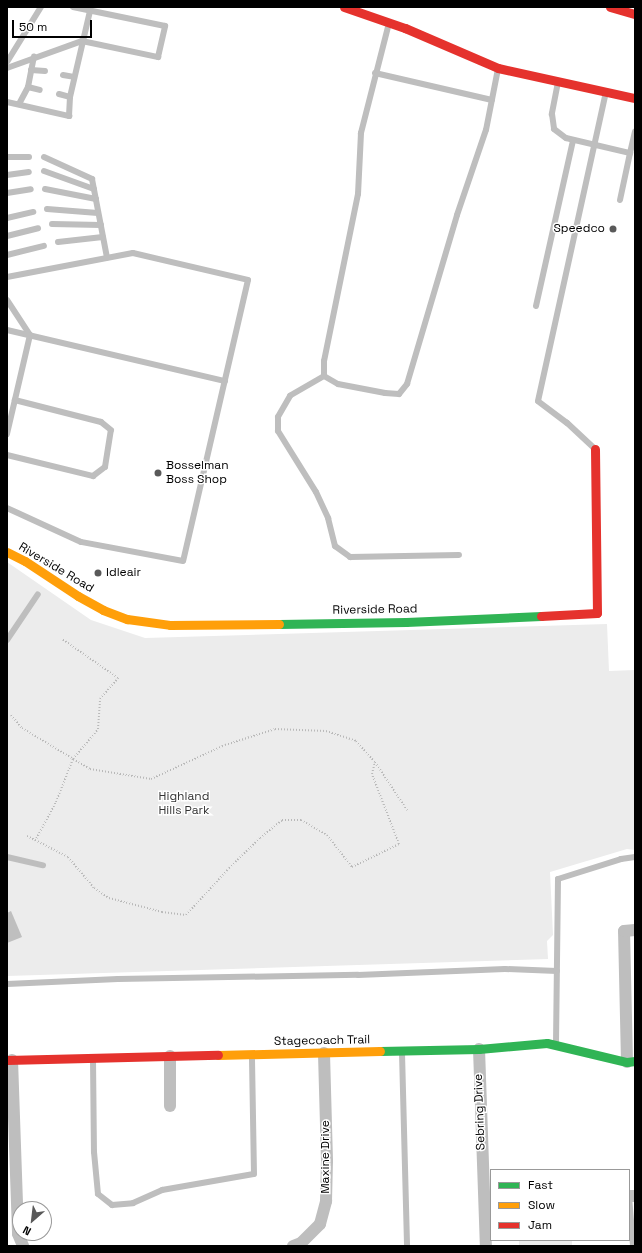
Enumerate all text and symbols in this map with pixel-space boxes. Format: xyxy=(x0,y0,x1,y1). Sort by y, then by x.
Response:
scale bar xyxy=(14,12,94,38)
text: 50 m xyxy=(19,19,47,35)
place label: Speedco xyxy=(553,222,605,236)
marker: Speedco xyxy=(608,224,618,234)
place label: Bosselman Boss Shop xyxy=(166,459,229,487)
marker: Bosselman Boss Shop xyxy=(153,468,163,478)
street label: Riverside Road xyxy=(16,540,96,596)
place label: Idleair xyxy=(106,566,141,580)
marker: Idleair xyxy=(93,568,103,578)
street label: Riverside Road xyxy=(332,602,418,618)
park label: Highland Hills Park xyxy=(158,790,210,818)
street label: Stagecoach Trail xyxy=(274,1033,370,1049)
street label: Sebring Drive xyxy=(471,1074,489,1150)
street label: Maxine Drive xyxy=(319,1120,333,1194)
legend xyxy=(490,1169,630,1241)
text: Fast xyxy=(528,1177,553,1193)
text: Slow xyxy=(528,1197,555,1213)
north arrow xyxy=(12,1201,52,1241)
text: Jam xyxy=(528,1217,552,1233)
text: N xyxy=(20,1223,33,1239)

